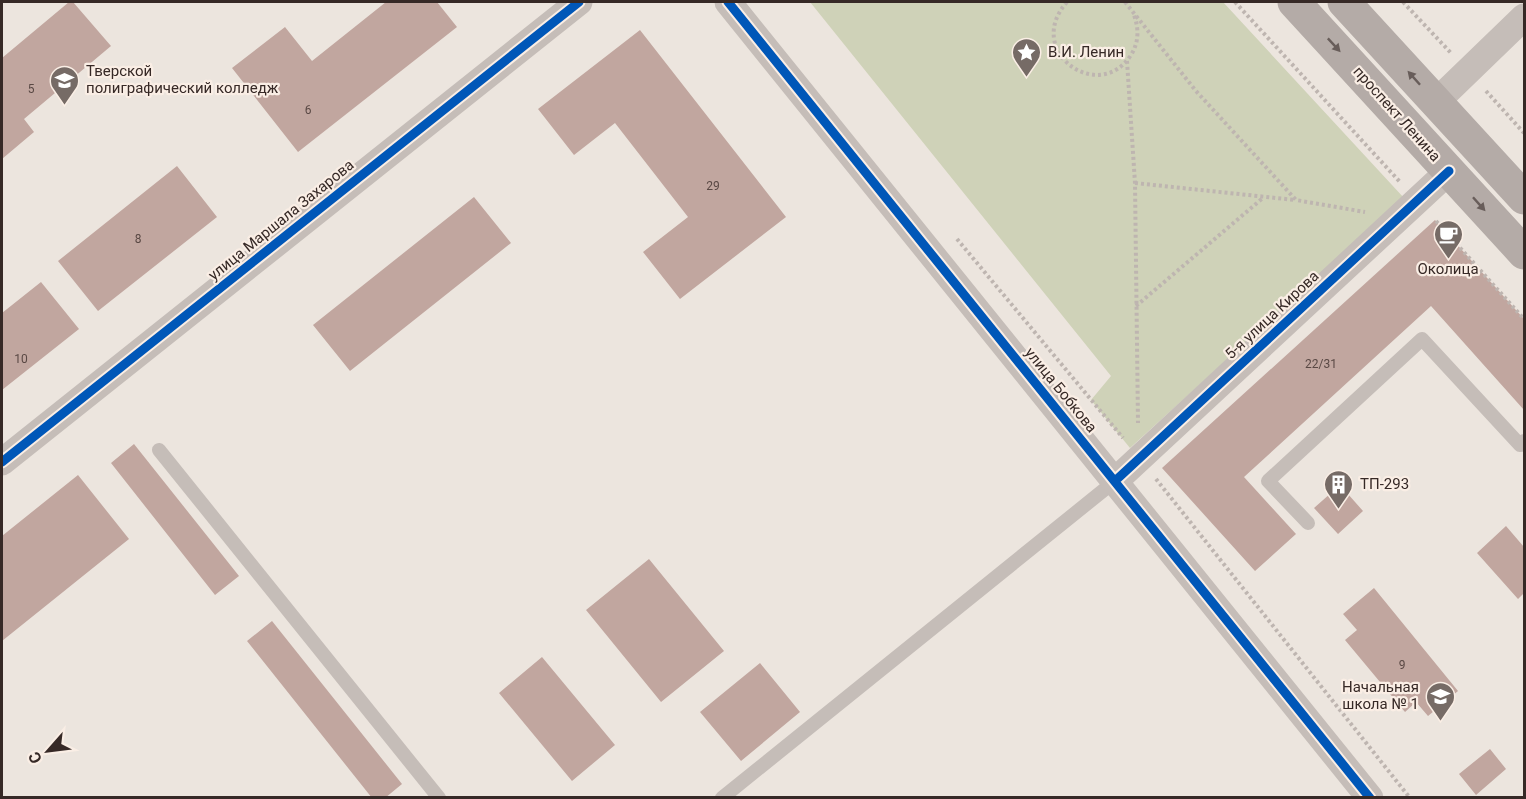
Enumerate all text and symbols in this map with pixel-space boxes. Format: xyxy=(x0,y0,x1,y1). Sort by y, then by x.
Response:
place icon: В.И. Ленин xyxy=(1011,36,1043,78)
one-way arrow xyxy=(1327,37,1341,52)
place label: В.И. Ленин xyxy=(1048,43,1124,61)
place label: Тверской полиграфический колледж xyxy=(86,62,279,97)
street label: проспект Ленина xyxy=(1350,63,1444,165)
school or university icon: Тверской полиграфический колледж xyxy=(49,64,81,106)
one-way arrow xyxy=(1408,71,1421,86)
house number: 5 xyxy=(28,82,35,96)
house number: 6 xyxy=(305,103,312,117)
street label: улица Маршала Захарова xyxy=(205,156,357,284)
house number: 29 xyxy=(706,179,720,193)
one-way arrow xyxy=(1472,197,1486,211)
cafe icon: Околица xyxy=(1432,218,1464,260)
house number: 8 xyxy=(135,232,142,246)
place label: Околица xyxy=(1417,260,1479,278)
street label: 5-я улица Кирова xyxy=(1222,267,1322,363)
street label: улица Бобкова xyxy=(1021,344,1101,436)
house number: 10 xyxy=(14,352,28,366)
house number: 22/31 xyxy=(1305,357,1337,371)
building icon: ТП-293 xyxy=(1323,468,1355,510)
place label: ТП-293 xyxy=(1360,475,1409,493)
house number: 9 xyxy=(1399,658,1405,672)
place label: Начальная школа № 1 xyxy=(1342,678,1419,713)
school or university icon: Начальная школа № 1 xyxy=(1424,680,1456,722)
north arrow xyxy=(18,721,78,781)
text: С xyxy=(24,749,46,767)

